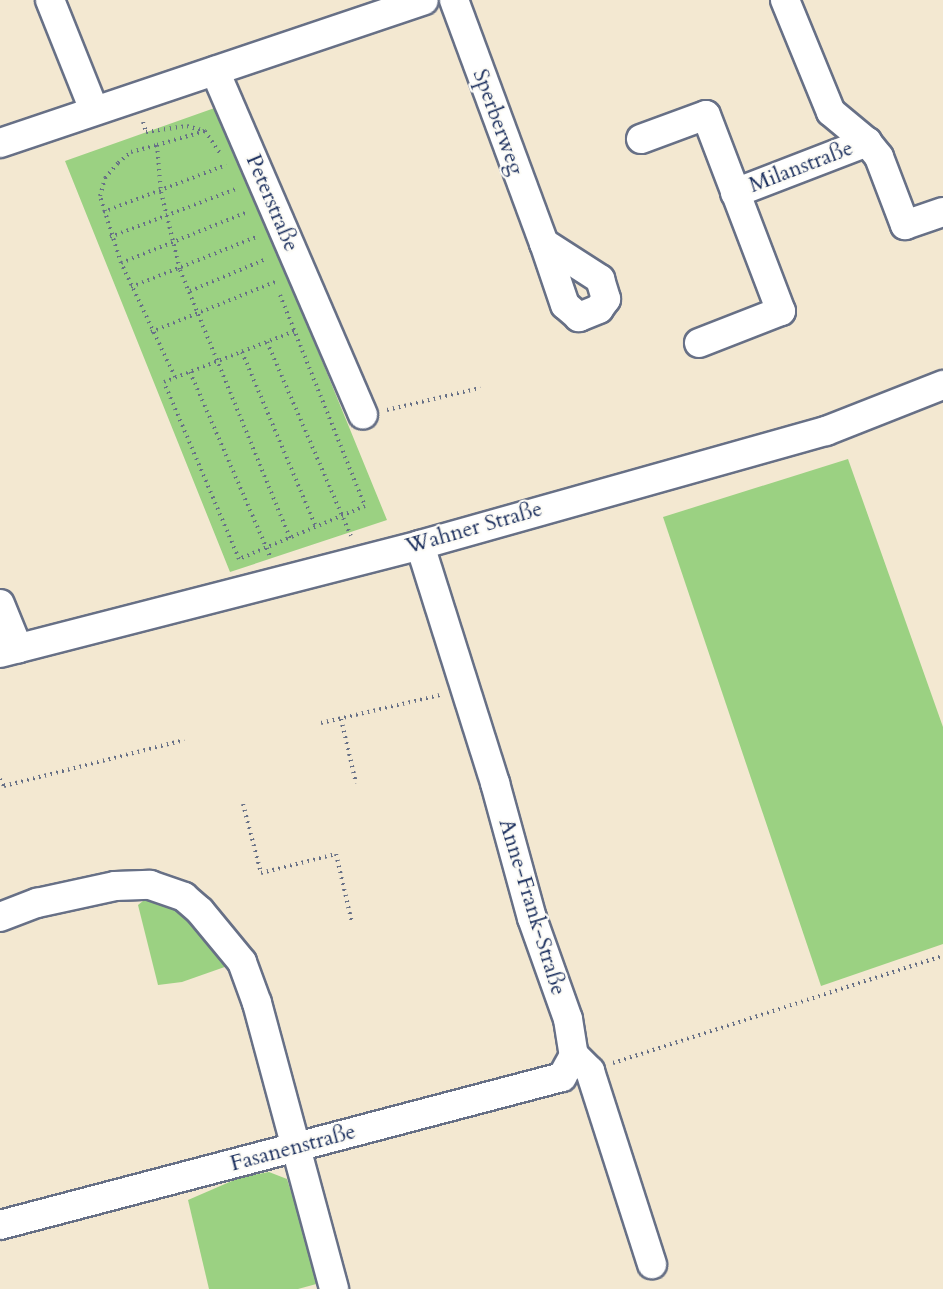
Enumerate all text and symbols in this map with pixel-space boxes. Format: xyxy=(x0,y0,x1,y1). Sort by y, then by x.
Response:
street label: Sperberweg xyxy=(467,66,529,178)
street label: Milanstraße xyxy=(745,135,857,199)
street label: Peterstraße xyxy=(240,150,304,256)
street label: Wahner Straße xyxy=(403,496,545,560)
street label: Anne-Frank-Straße xyxy=(493,816,571,998)
street label: Fasanenstraße xyxy=(227,1119,359,1177)

